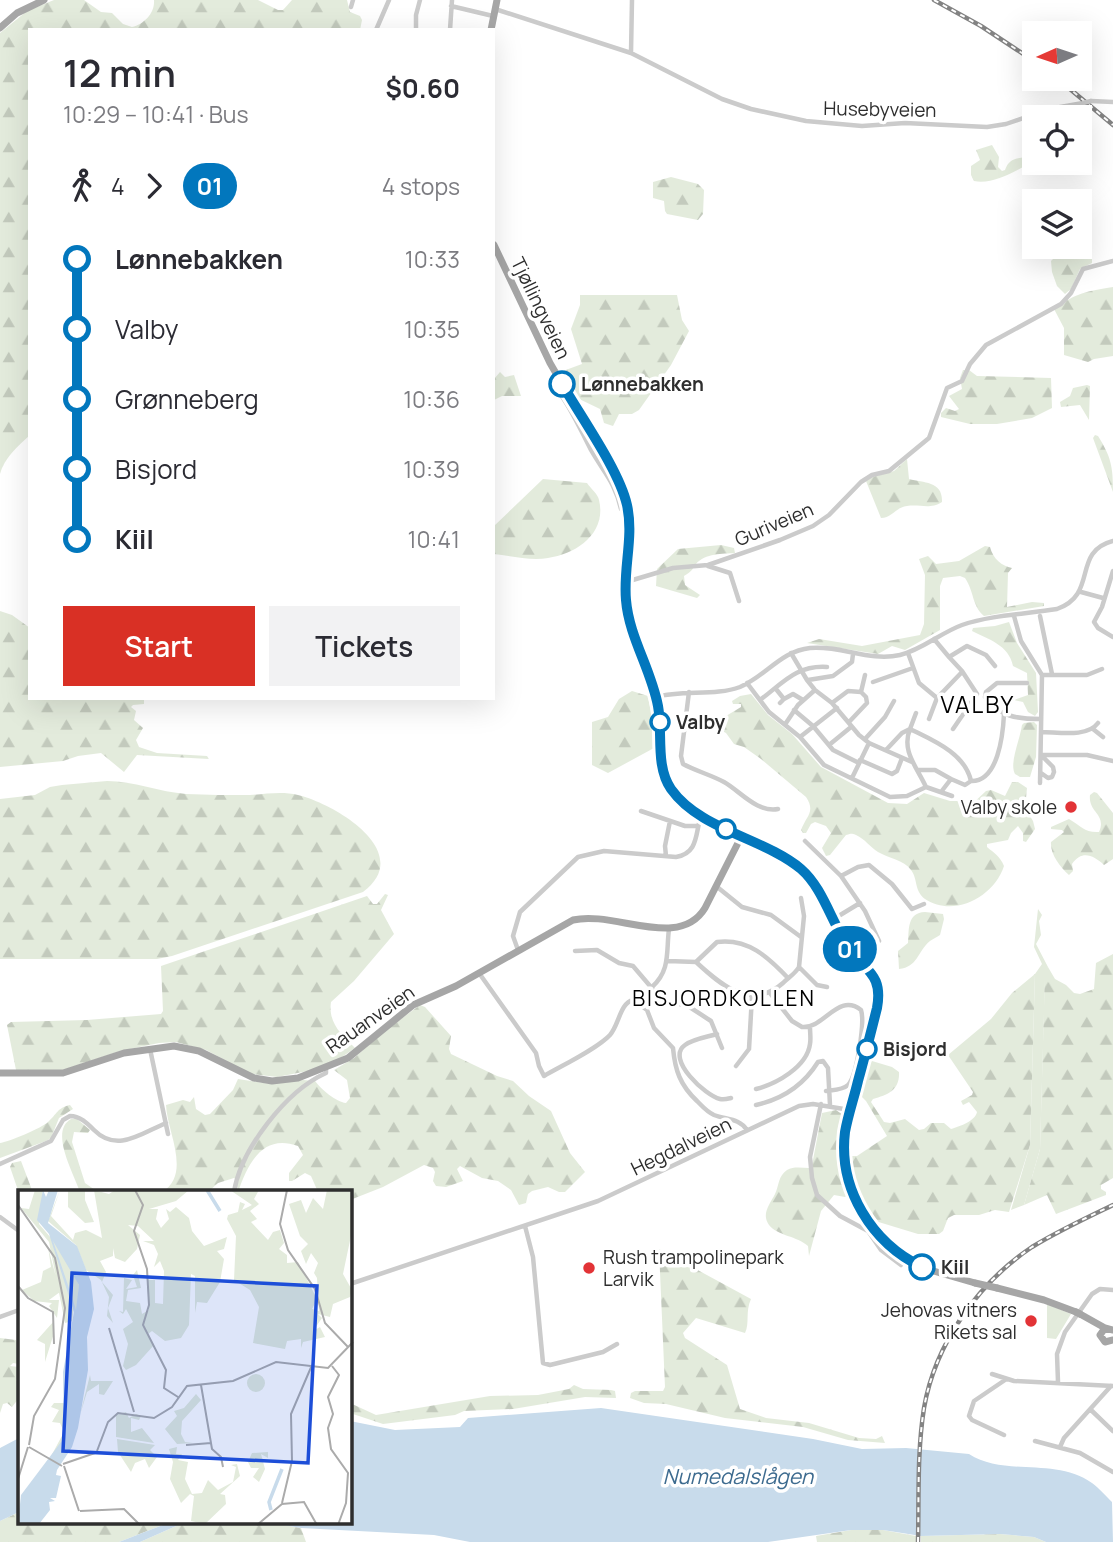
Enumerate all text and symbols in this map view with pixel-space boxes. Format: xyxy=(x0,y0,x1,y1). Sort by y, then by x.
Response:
north arrow xyxy=(1022,21,1092,91)
map controls xyxy=(1022,21,1092,259)
text: 12 min xyxy=(63,46,176,98)
text: $0.60 xyxy=(385,70,460,106)
street label: Husebyveien xyxy=(823,95,937,123)
text: 10:29 – 10:41 · Bus xyxy=(63,98,249,130)
button: locate xyxy=(1022,105,1092,175)
icon: walk xyxy=(63,167,101,205)
icon: forward xyxy=(135,167,173,205)
text: 01 xyxy=(197,169,223,202)
text: 4 xyxy=(111,170,125,202)
text: 4 stops xyxy=(382,170,460,202)
button: layers xyxy=(1022,189,1092,259)
text: Lønnebakken xyxy=(115,241,283,277)
text: 10:33 xyxy=(405,243,460,275)
street label: Tjøllingveien xyxy=(505,253,577,363)
text: Valby xyxy=(115,311,178,347)
text: 10:35 xyxy=(404,313,460,345)
marker: Lønnebakken xyxy=(549,371,575,397)
place label: Lønnebakken xyxy=(581,371,704,397)
text: Grønneberg xyxy=(115,381,259,417)
text: 10:36 xyxy=(403,383,460,415)
text: Bisjord xyxy=(115,451,197,487)
text: 10:39 xyxy=(403,453,460,485)
street label: Guriveien xyxy=(731,496,817,552)
text: Kiil xyxy=(115,521,154,557)
text: 10:41 xyxy=(408,523,460,555)
button: Start xyxy=(63,606,255,686)
button: Tickets xyxy=(269,606,460,686)
district label: VALBY xyxy=(941,688,1015,720)
place label: Valby xyxy=(676,709,726,735)
marker: Valby xyxy=(650,712,670,732)
place label: Valby skole xyxy=(961,794,1057,820)
marker: Valby skole xyxy=(1063,799,1079,815)
unlabelled marker xyxy=(716,819,736,839)
line badge: 01 xyxy=(818,926,882,972)
text: 01 xyxy=(837,932,863,965)
street label: Rauanveien xyxy=(321,979,419,1059)
district label: BISJORDKOLLEN xyxy=(632,984,816,1012)
place label: Bisjord xyxy=(883,1036,947,1062)
marker: Bisjord xyxy=(857,1039,877,1059)
street label: Hegdalveien xyxy=(627,1111,735,1181)
inset map xyxy=(18,1190,352,1524)
place label: Rush trampolinepark Larvik xyxy=(603,1244,784,1292)
marker: Kiil xyxy=(909,1254,935,1280)
place label: Kiil xyxy=(941,1254,969,1280)
marker: Rush trampolinepark Larvik xyxy=(581,1260,597,1276)
place label: Jehovas vitners Rikets sal xyxy=(881,1297,1017,1345)
marker: Jehovas vitners Rikets sal xyxy=(1023,1313,1039,1329)
water label: Numedalslågen xyxy=(663,1462,815,1490)

